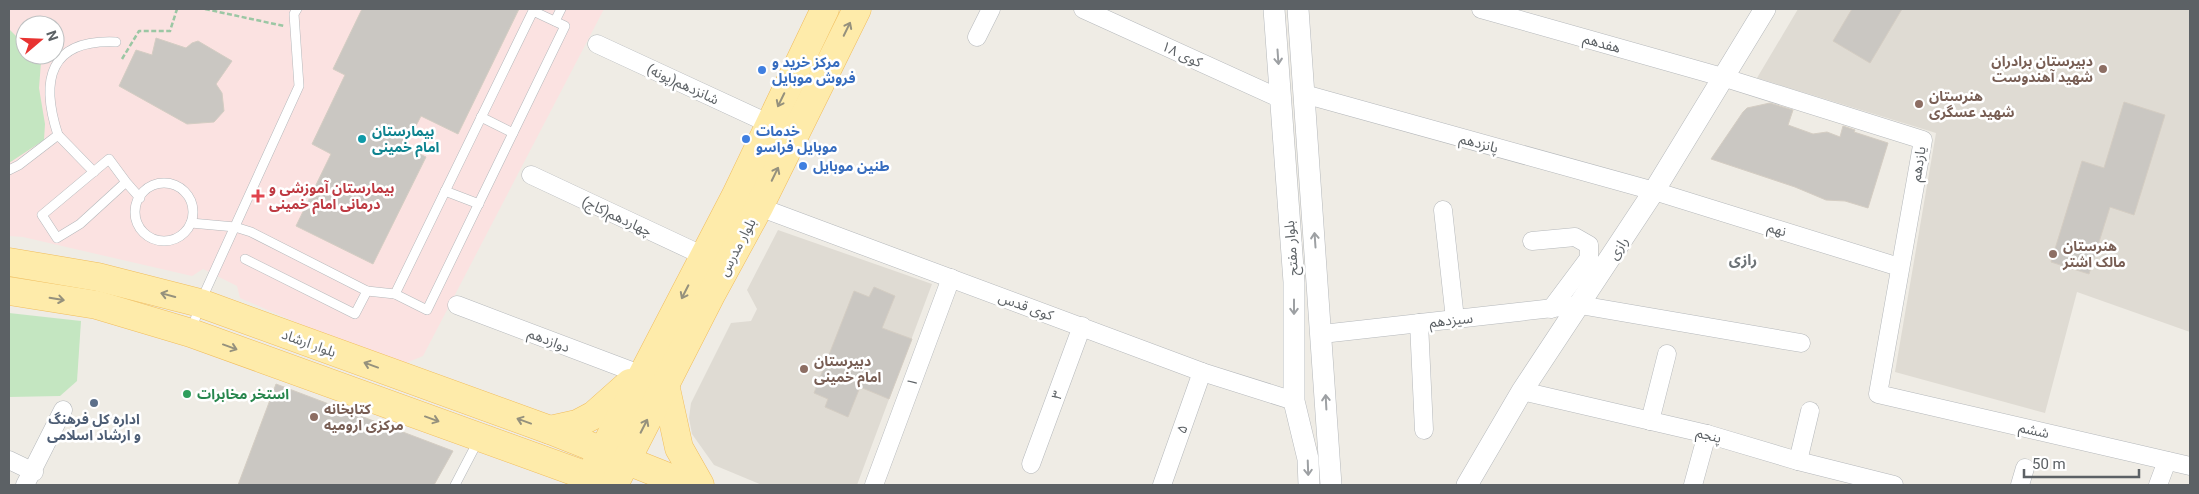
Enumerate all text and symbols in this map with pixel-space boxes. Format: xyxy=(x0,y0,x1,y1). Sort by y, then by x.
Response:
north arrow xyxy=(15,15,65,65)
one-way arrow xyxy=(842,21,852,36)
text: N xyxy=(43,28,61,43)
street label: هفدهم xyxy=(1581,30,1623,59)
street label: کوی ۱۸ xyxy=(1159,38,1205,71)
one-way arrow xyxy=(1273,49,1282,65)
place label: دبیرستان برادران شهید آهندوست xyxy=(1991,53,2093,85)
place label: مرکز خرید و فروش موبایل xyxy=(772,54,855,87)
street label: شانزدهم(پونه) xyxy=(643,60,722,110)
marker: دبیرستان برادران شهید آهندوست xyxy=(2097,63,2109,75)
marker: مرکز خرید و فروش موبایل xyxy=(756,64,768,76)
place label: هنرستان شهید عسگری xyxy=(1929,88,2014,121)
one-way arrow xyxy=(776,92,786,107)
marker: هنرستان شهید عسگری xyxy=(1913,98,1925,110)
place label: بیمارستان امام خمینی xyxy=(372,123,440,158)
place label: خدمات موبایل فراسو xyxy=(756,123,837,156)
street label: پانزدهم xyxy=(1457,130,1500,159)
marker: بیمارستان امام خمینی xyxy=(356,133,368,145)
marker: خدمات موبایل فراسو xyxy=(740,133,752,145)
street label: یازدهم xyxy=(1907,145,1932,183)
place label: طنین موبایل xyxy=(813,158,890,174)
marker: طنین موبایل xyxy=(797,160,809,172)
one-way arrow xyxy=(770,167,780,182)
place label: بیمارستان آموزشی و درمانی امام خمینی xyxy=(269,180,395,215)
marker: بیمارستان آموزشی و درمانی امام خمینی xyxy=(251,189,265,203)
street label: چهاردهم(کاج) xyxy=(578,193,654,242)
street label: بلوار مدرس xyxy=(715,215,760,279)
street label: نهم xyxy=(1765,219,1789,242)
street label: بلوار مفتح xyxy=(1281,220,1304,276)
one-way arrow xyxy=(1310,232,1319,248)
street label: رازی xyxy=(1605,234,1632,263)
place label: هنرستان مالک اشتر xyxy=(2062,238,2126,271)
marker: هنرستان مالک اشتر xyxy=(2047,248,2059,260)
district label: رازی xyxy=(1729,251,1757,269)
one-way arrow xyxy=(680,284,689,299)
street label: کوی قدس xyxy=(996,289,1056,324)
one-way arrow xyxy=(161,290,177,299)
one-way arrow xyxy=(49,294,65,304)
one-way arrow xyxy=(1289,298,1299,315)
street label: سیزدهم xyxy=(1428,310,1474,333)
street label: دوازدهم xyxy=(525,325,572,358)
street label: بلوار ارشاد xyxy=(279,326,338,361)
one-way arrow xyxy=(222,343,237,352)
place label: دبیرستان امام خمینی xyxy=(814,353,882,388)
one-way arrow xyxy=(364,360,380,369)
marker: دبیرستان امام خمینی xyxy=(798,363,810,375)
street label: ۱ xyxy=(903,375,921,389)
place label: استخر مخابرات xyxy=(197,386,289,403)
marker: استخر مخابرات xyxy=(181,388,193,400)
street label: ۳ xyxy=(1048,388,1066,402)
one-way arrow xyxy=(1322,394,1331,410)
marker: اداره کل فرهنگ و ارشاد اسلامی xyxy=(88,397,100,409)
place label: کتابخانه مرکزی ارومیه xyxy=(324,401,404,434)
place label: اداره کل فرهنگ و ارشاد اسلامی xyxy=(47,411,141,444)
marker: کتابخانه مرکزی ارومیه xyxy=(308,411,320,423)
one-way arrow xyxy=(424,415,440,425)
one-way arrow xyxy=(517,416,532,425)
one-way arrow xyxy=(640,419,649,434)
street label: ششم xyxy=(2017,419,2051,444)
street label: ۵ xyxy=(1173,422,1191,436)
street label: پنجم xyxy=(1694,424,1724,449)
scale bar xyxy=(2024,446,2139,478)
text: 50 m xyxy=(2032,455,2066,473)
one-way arrow xyxy=(1303,459,1313,475)

